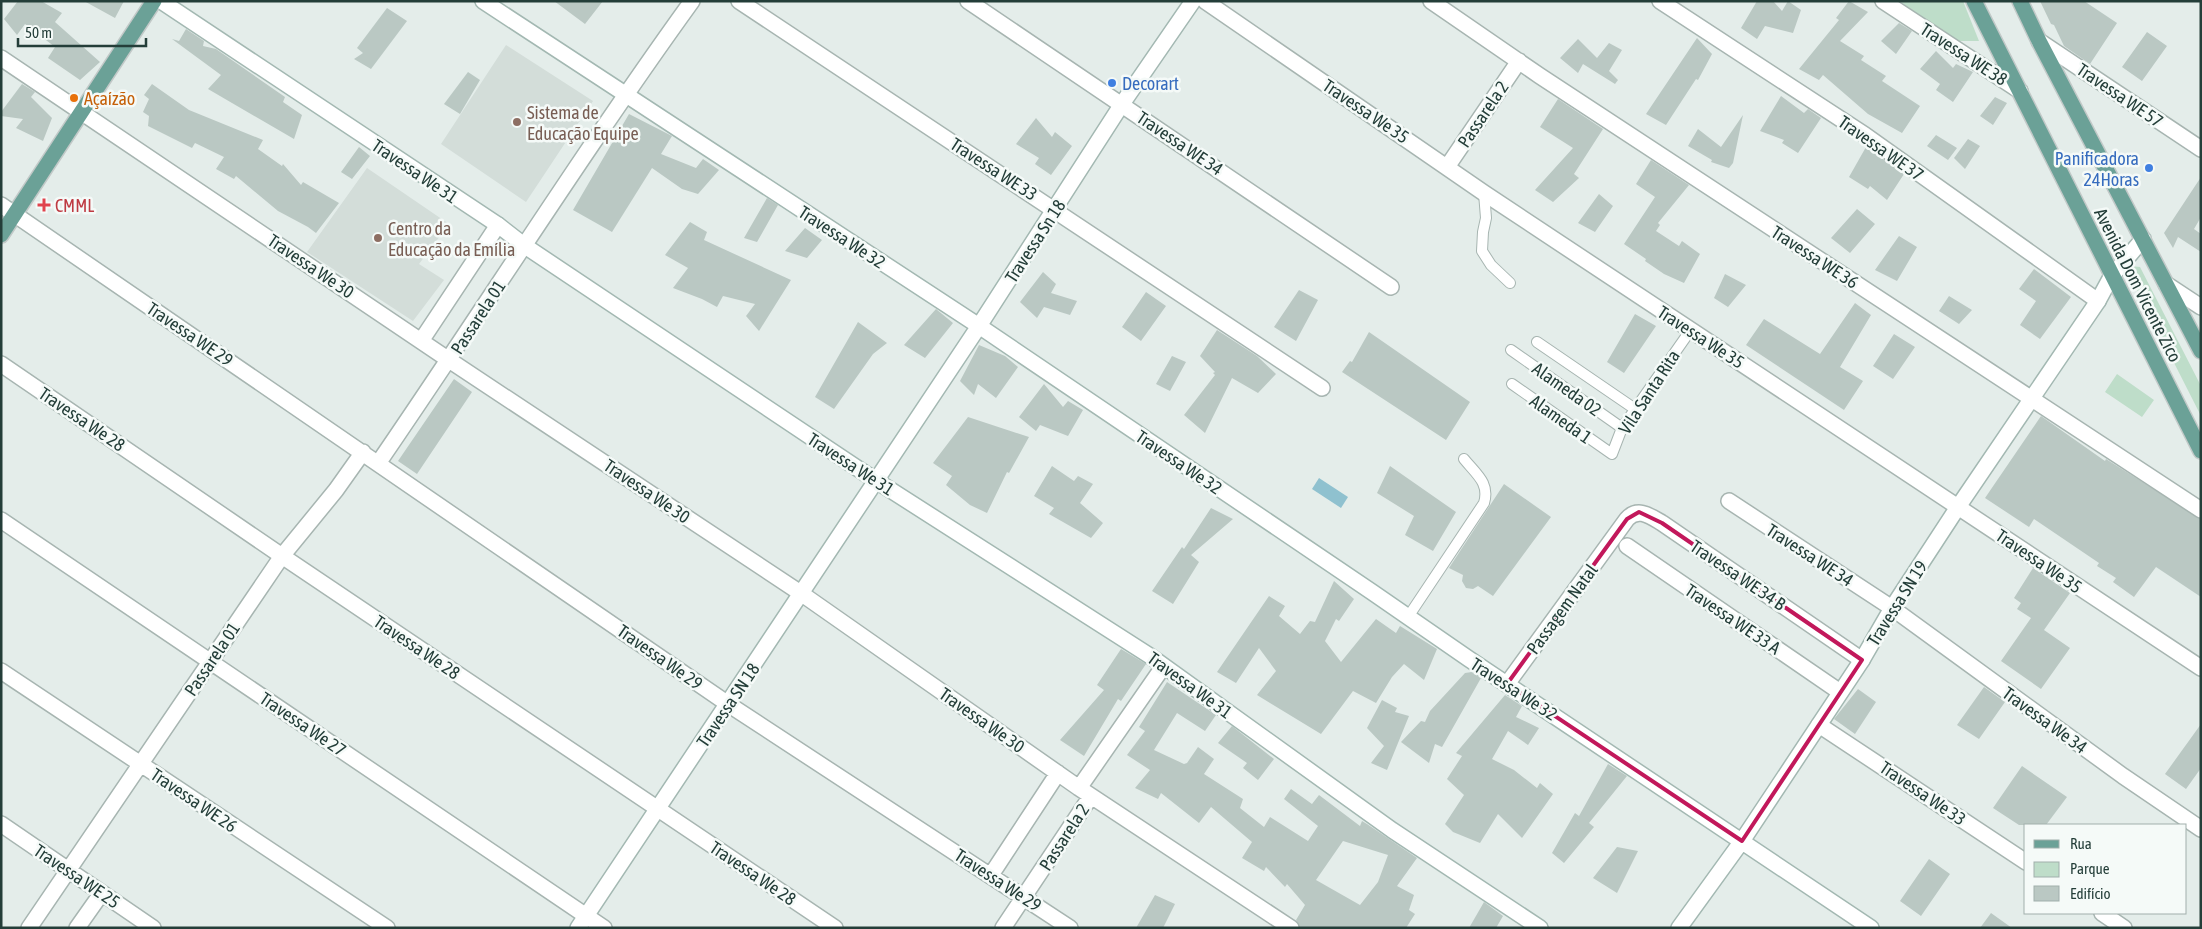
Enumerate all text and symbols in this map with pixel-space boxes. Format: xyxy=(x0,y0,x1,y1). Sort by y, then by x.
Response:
scale bar xyxy=(18,15,145,47)
street label: Travessa WE 38 xyxy=(1917,18,2011,90)
text: 50 m xyxy=(25,24,52,41)
street label: Travessa WE 57 xyxy=(2073,59,2167,131)
place label: Decorart xyxy=(1122,73,1179,94)
street label: Travessa We 35 xyxy=(1319,75,1413,147)
marker: Decorart xyxy=(1106,77,1118,89)
street label: Passarela 2 xyxy=(1453,77,1513,151)
place label: Açaízão xyxy=(84,88,135,109)
marker: Açaízão xyxy=(68,92,80,104)
place label: Sistema de Educação Equipe xyxy=(527,102,639,144)
street label: Travessa WE 34 xyxy=(1133,107,1227,179)
street label: Travessa WE 37 xyxy=(1834,111,1928,185)
marker: Sistema de Educação Equipe xyxy=(511,116,523,128)
street label: Travessa WE 33 xyxy=(947,133,1041,205)
street label: Travessa We 31 xyxy=(368,135,462,207)
place label: Panificadora 24Horas xyxy=(2055,148,2139,190)
marker: Panificadora 24Horas xyxy=(2143,162,2155,174)
place label: CMML xyxy=(55,195,94,216)
street label: Travessa Sn 18 xyxy=(1000,196,1070,286)
marker: CMML xyxy=(37,198,51,212)
street label: Travessa We 32 xyxy=(795,201,889,273)
street label: Avenida Dom Vicente Zico xyxy=(2090,205,2186,365)
place label: Centro da Educação da Emília xyxy=(388,218,515,260)
street label: Travessa WE 36 xyxy=(1768,221,1862,293)
street label: Travessa We 30 xyxy=(264,230,358,302)
marker: Centro da Educação da Emília xyxy=(372,232,384,244)
street label: Passarela 01 xyxy=(446,276,510,358)
street label: Travessa WE 29 xyxy=(143,298,237,370)
street label: Travessa We 35 xyxy=(1654,301,1748,373)
street label: Vila Santa Rita xyxy=(1614,346,1684,438)
street label: Alameda 02 xyxy=(1528,358,1606,420)
street label: Travessa We 28 xyxy=(35,383,129,455)
street label: Alameda 1 xyxy=(1526,390,1596,448)
street label: Travessa We 32 xyxy=(1132,426,1226,498)
street label: Travessa We 31 xyxy=(804,428,898,500)
street label: Travessa We 30 xyxy=(600,455,694,527)
street label: Travessa WE 34 xyxy=(1763,519,1857,591)
street label: Travessa We 35 xyxy=(1992,525,2086,597)
street label: Travessa WE 34 B xyxy=(1686,535,1790,615)
street label: Travessa SN 19 xyxy=(1862,556,1932,650)
street label: Passagem Natal xyxy=(1522,560,1602,658)
street label: Travessa WE 33 A xyxy=(1681,579,1785,659)
street label: Travessa We 28 xyxy=(370,611,464,683)
street label: Passarela 01 xyxy=(180,618,244,700)
street label: Travessa We 29 xyxy=(613,620,707,694)
street label: Travessa We 31 xyxy=(1144,647,1236,723)
street label: Travessa We 32 xyxy=(1467,653,1561,725)
street label: Travessa SN 18 xyxy=(692,659,764,751)
street label: Travessa We 34 xyxy=(1999,682,2091,758)
street label: Travessa We 30 xyxy=(935,683,1029,757)
street label: Travessa We 27 xyxy=(256,688,350,760)
street label: Travessa We 33 xyxy=(1876,757,1970,829)
street label: Travessa WE 26 xyxy=(147,764,241,836)
street label: Passarela 2 xyxy=(1035,800,1093,874)
legend xyxy=(2024,824,2187,914)
text: Rua xyxy=(2070,835,2092,852)
street label: Travessa We 28 xyxy=(706,837,800,909)
street label: Travessa WE 25 xyxy=(30,840,124,912)
street label: Travessa We 29 xyxy=(951,844,1045,916)
text: Parque xyxy=(2070,860,2110,877)
text: Edifício xyxy=(2070,885,2111,902)

